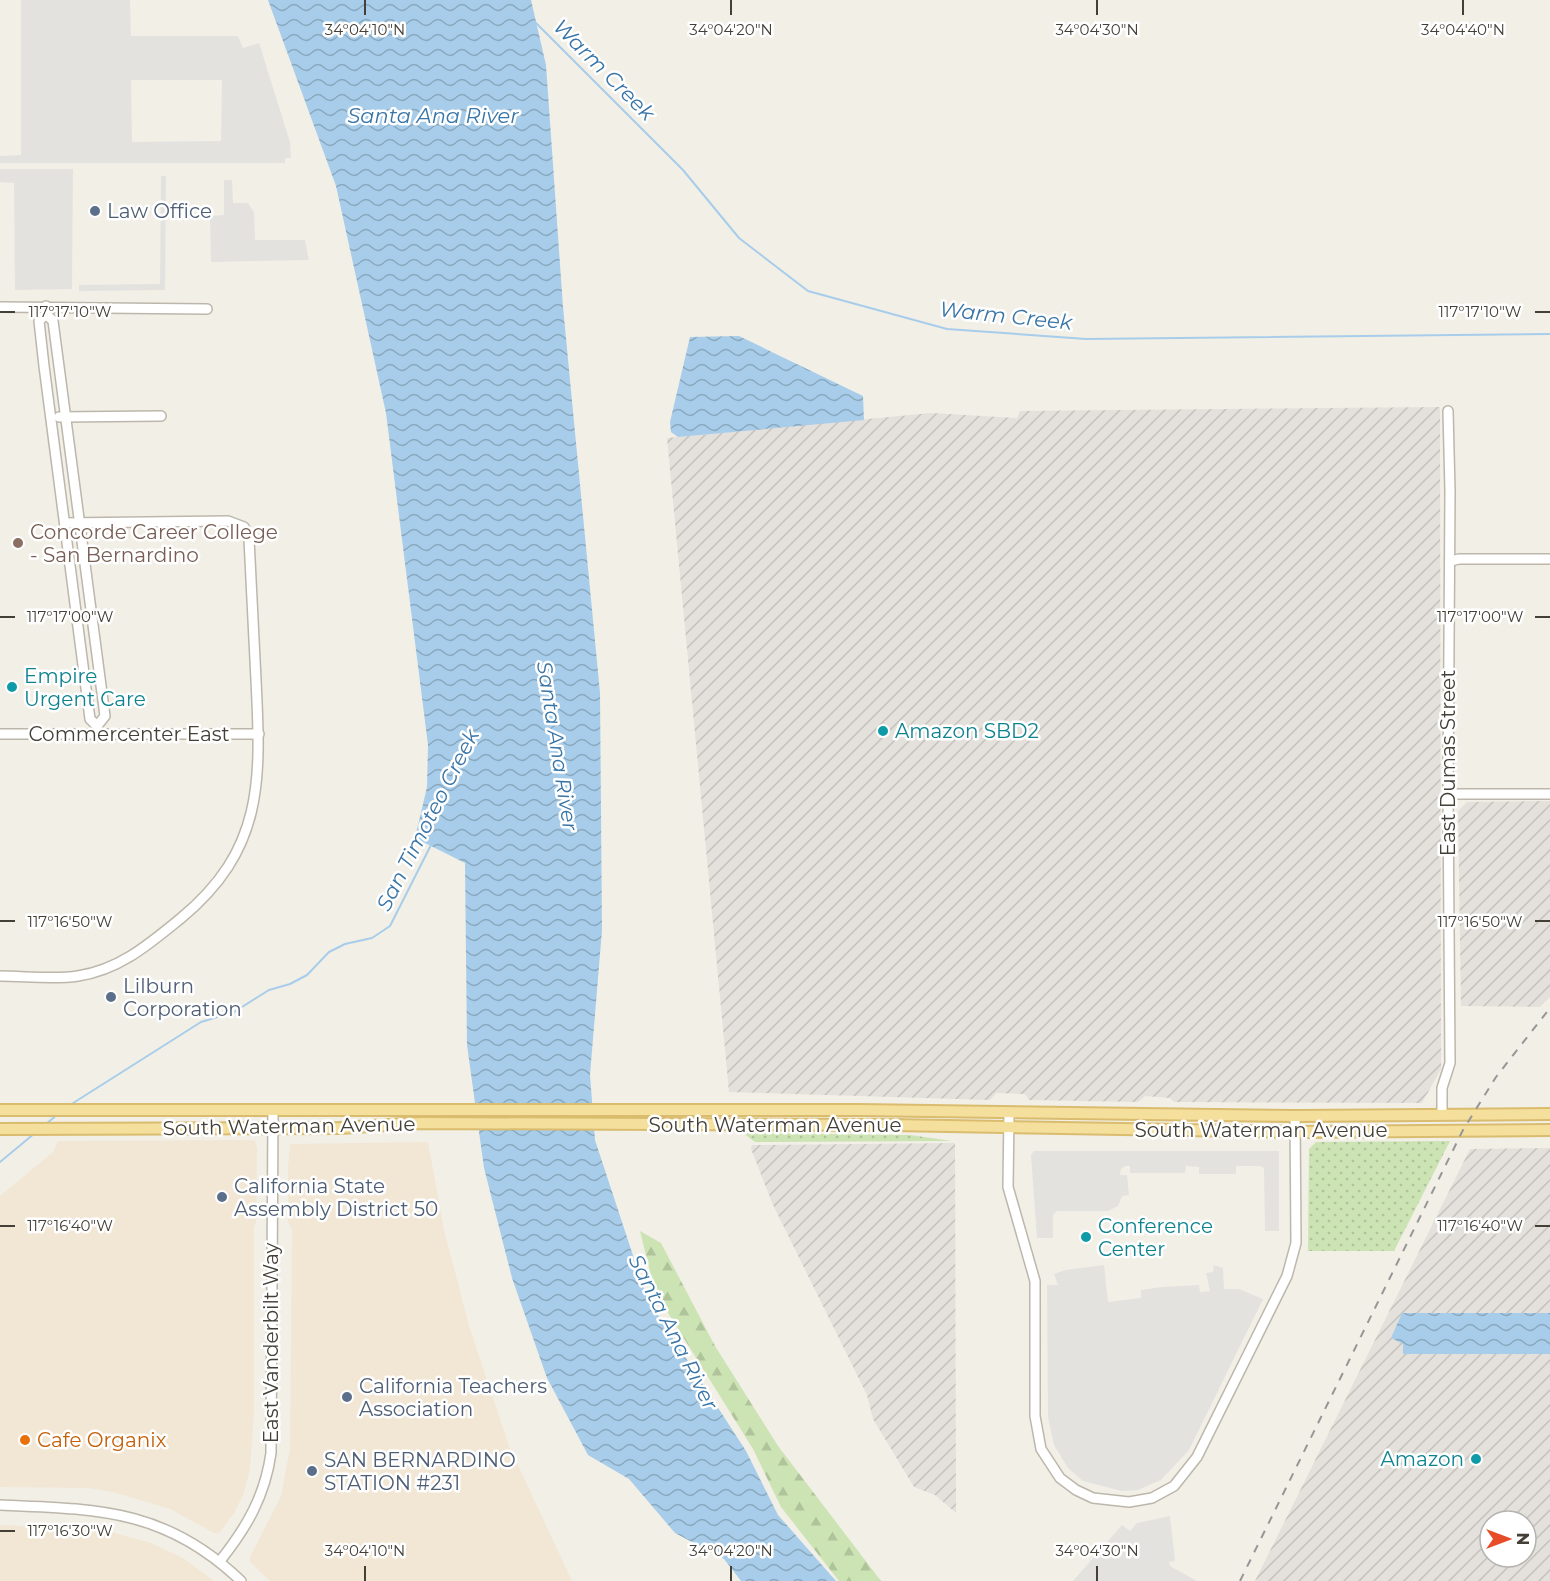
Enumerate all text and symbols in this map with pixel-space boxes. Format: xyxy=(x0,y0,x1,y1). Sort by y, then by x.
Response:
water label: Warm Creek xyxy=(548,14,661,127)
text: 34°04'10"N xyxy=(325,20,405,39)
text: 34°04'20"N xyxy=(689,20,773,39)
text: 34°04'30"N xyxy=(1055,20,1139,39)
text: 34°04'40"N xyxy=(1421,20,1505,39)
water label: Santa Ana River xyxy=(347,103,519,128)
place label: Law Office xyxy=(107,199,212,223)
marker: Law Office xyxy=(88,204,102,218)
water label: Warm Creek xyxy=(939,296,1075,335)
text: 117°17'10"W xyxy=(29,302,112,321)
text: 117°17'10"W xyxy=(1439,302,1522,321)
place label: Concorde Career College - San Bernardino xyxy=(30,520,278,567)
marker: Concorde Career College - San Bernardino xyxy=(11,536,25,550)
text: 117°17'00"W xyxy=(27,607,114,626)
text: 117°17'00"W xyxy=(1437,607,1524,626)
water label: Santa Ana River xyxy=(532,659,583,833)
place label: Empire Urgent Care xyxy=(24,664,146,711)
street label: East Dumas Street xyxy=(1436,670,1460,856)
marker: Empire Urgent Care xyxy=(5,680,19,694)
place label: Amazon SBD2 xyxy=(895,719,1039,743)
street label: Commercenter East xyxy=(28,722,230,746)
water label: San Timoteo Creek xyxy=(371,723,485,915)
marker: Amazon SBD2 xyxy=(876,724,890,738)
text: 117°16'50"W xyxy=(27,912,113,931)
text: 117°16'50"W xyxy=(1437,912,1523,931)
place label: Lilburn Corporation xyxy=(123,974,242,1021)
marker: Lilburn Corporation xyxy=(104,990,118,1004)
street label: South Waterman Avenue xyxy=(162,1112,416,1140)
street label: South Waterman Avenue xyxy=(648,1113,902,1137)
street label: South Waterman Avenue xyxy=(1134,1118,1388,1142)
place label: California State Assembly District 50 xyxy=(234,1174,438,1221)
marker: California State Assembly District 50 xyxy=(215,1190,229,1204)
place label: Conference Center xyxy=(1098,1214,1213,1261)
text: 117°16'40"W xyxy=(27,1216,113,1235)
text: 117°16'40"W xyxy=(1437,1216,1523,1235)
marker: Conference Center xyxy=(1079,1230,1093,1244)
street label: East Vanderbilt Way xyxy=(259,1242,283,1443)
water label: Santa Ana River xyxy=(623,1250,724,1414)
place label: California Teachers Association xyxy=(359,1374,547,1421)
marker: California Teachers Association xyxy=(340,1390,354,1404)
place label: Cafe Organix xyxy=(37,1428,167,1452)
marker: Cafe Organix xyxy=(18,1433,32,1447)
place label: Amazon xyxy=(1381,1447,1464,1471)
place label: SAN BERNARDINO STATION #231 xyxy=(324,1448,516,1495)
marker: Amazon xyxy=(1469,1452,1483,1466)
marker: SAN BERNARDINO STATION #231 xyxy=(305,1464,319,1478)
north arrow xyxy=(1478,1509,1538,1569)
text: 117°16'30"W xyxy=(27,1521,113,1540)
text: N xyxy=(1513,1533,1532,1545)
text: 34°04'10"N xyxy=(325,1541,405,1560)
text: 34°04'20"N xyxy=(689,1541,773,1560)
text: 34°04'30"N xyxy=(1055,1541,1139,1560)

